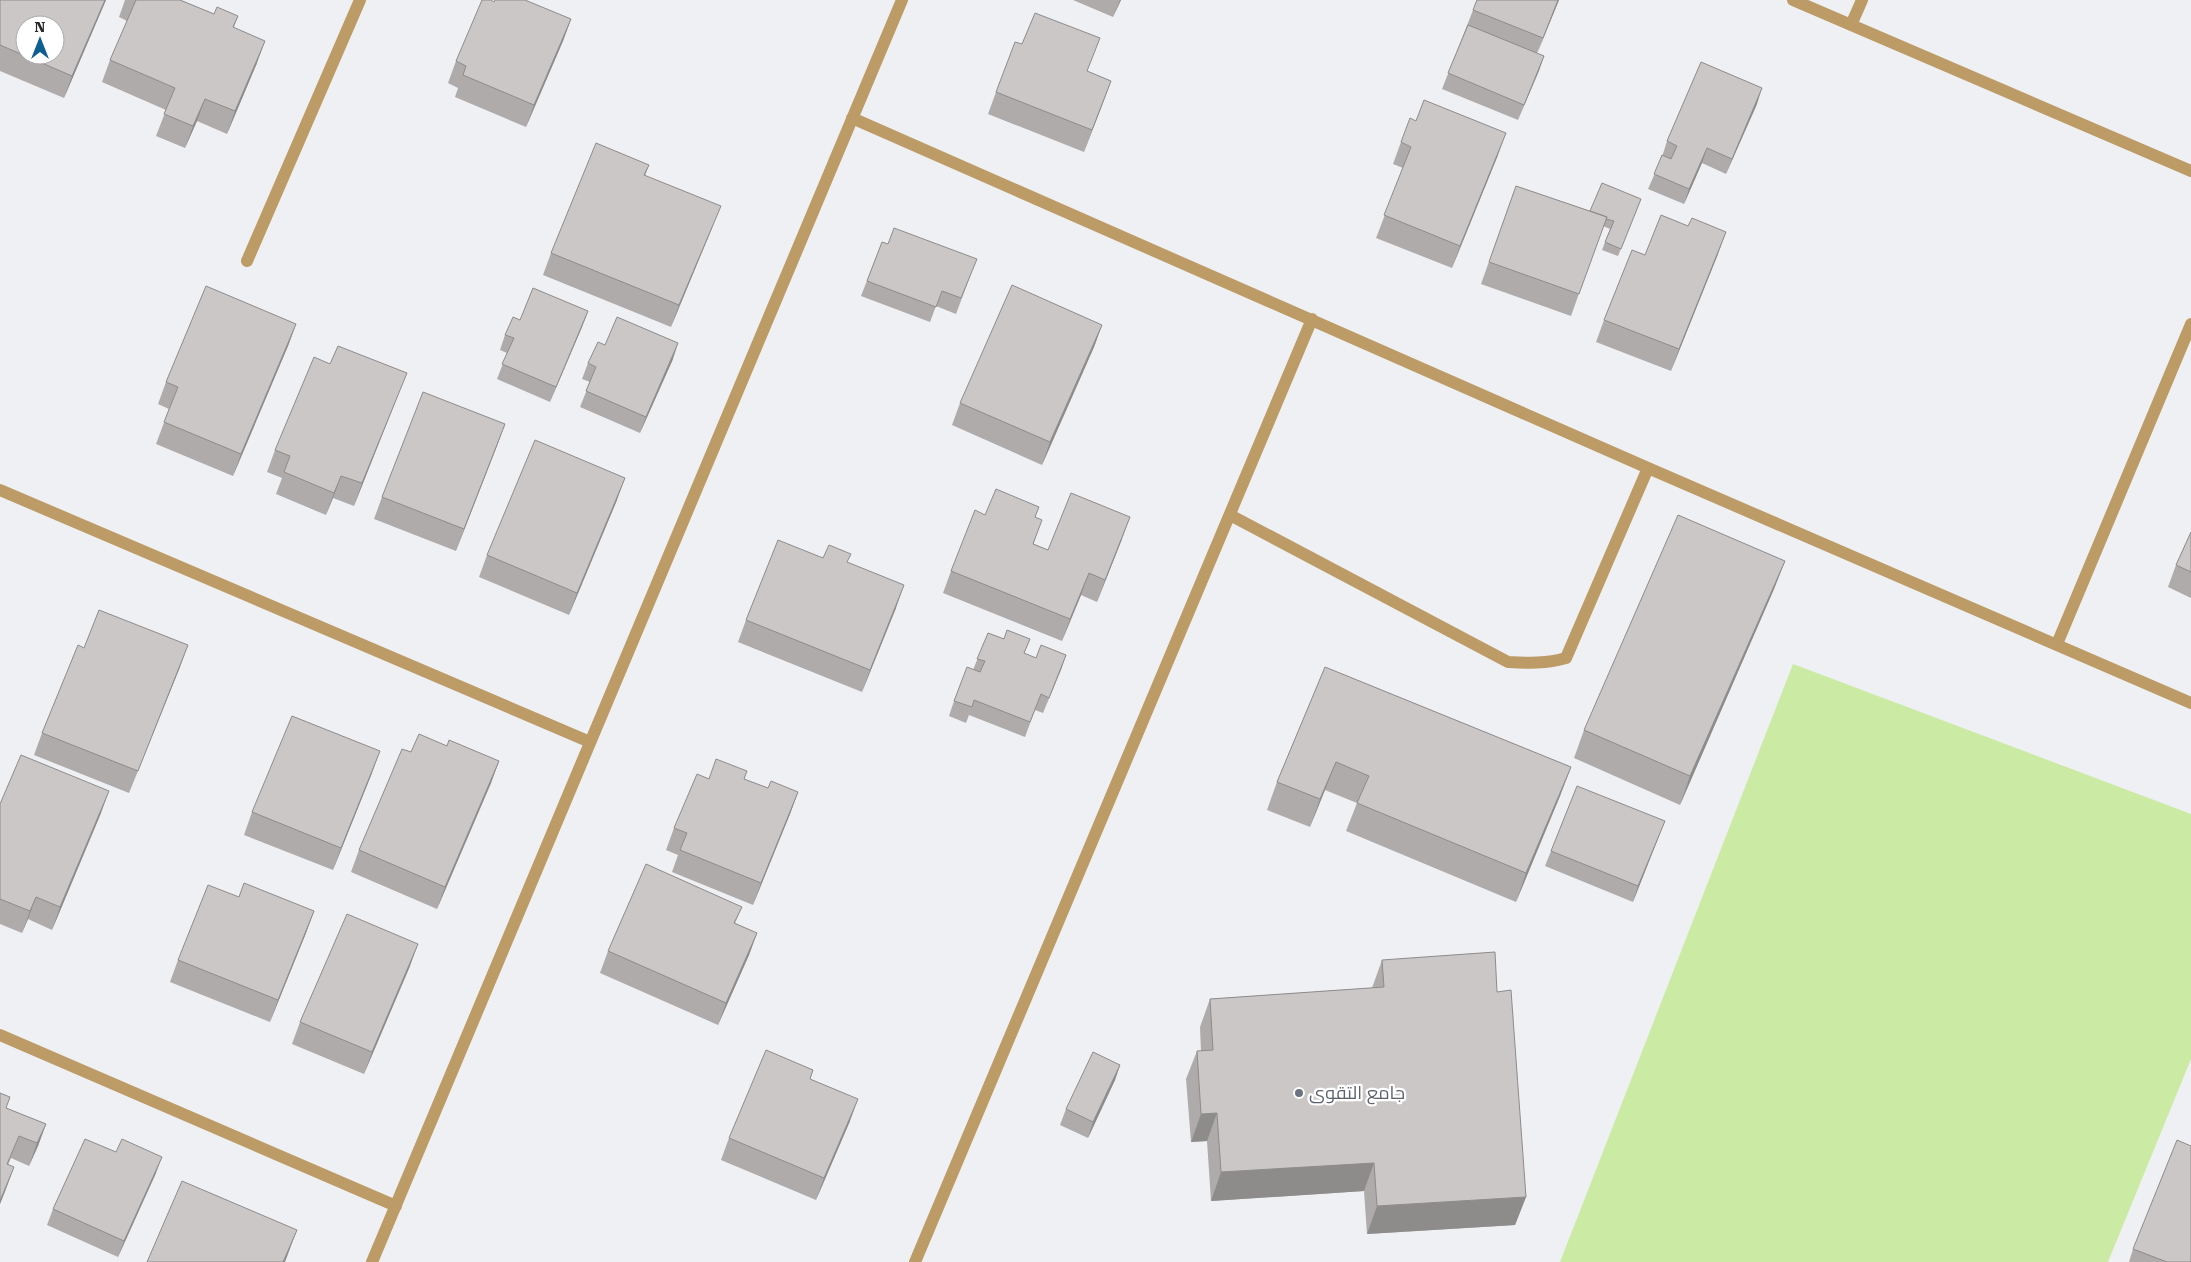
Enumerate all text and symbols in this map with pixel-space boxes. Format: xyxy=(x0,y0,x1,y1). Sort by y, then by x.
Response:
north arrow xyxy=(15,15,65,65)
text: N xyxy=(35,19,46,35)
place label: جامع التقوى xyxy=(1309,1082,1405,1105)
marker: جامع التقوى xyxy=(1293,1087,1305,1099)

